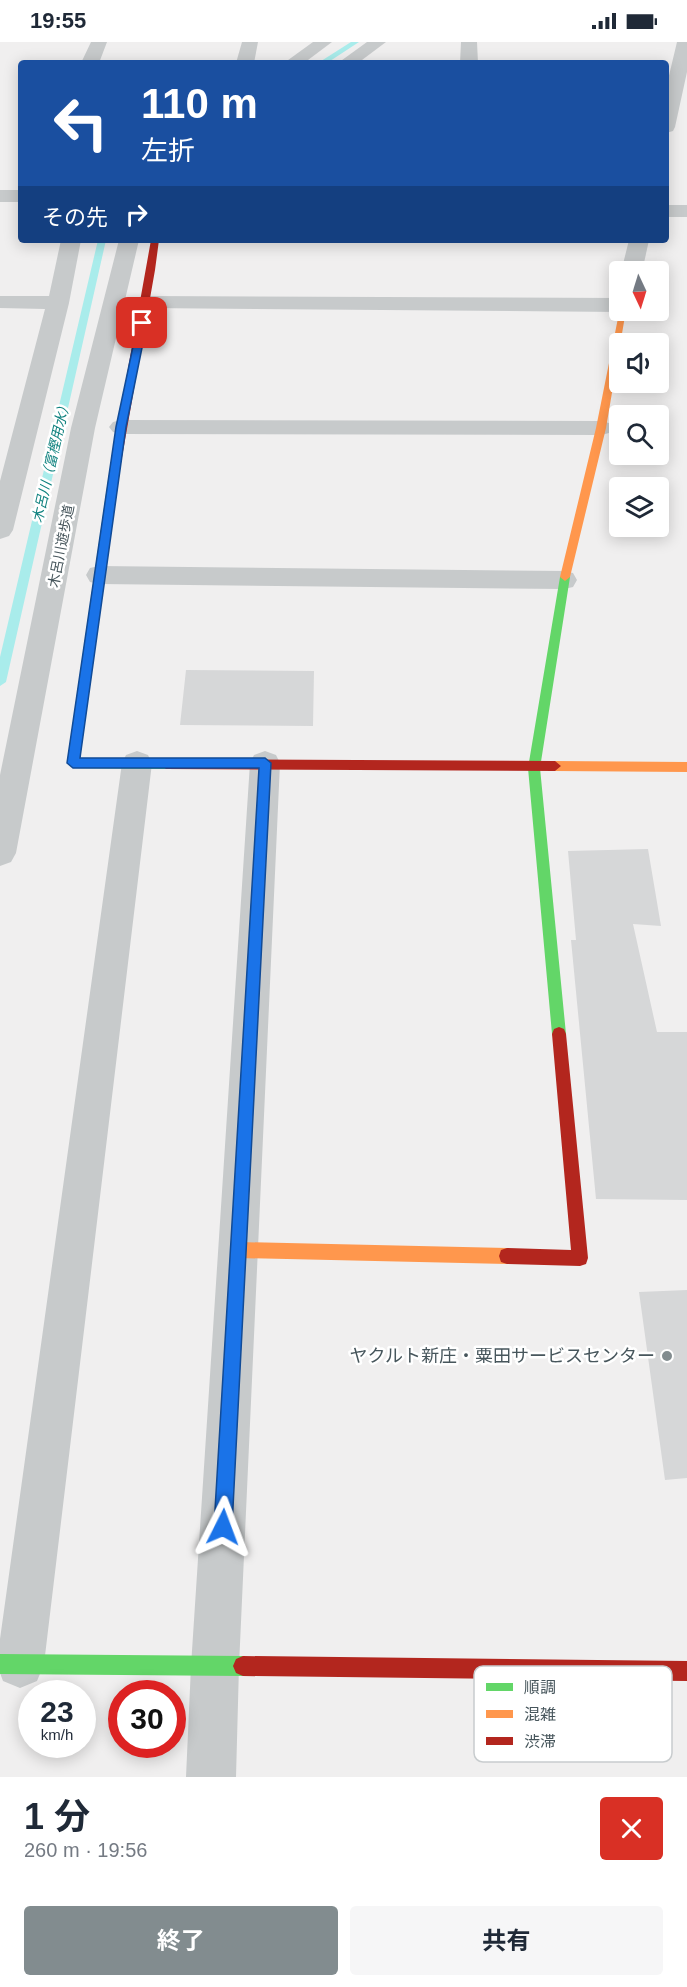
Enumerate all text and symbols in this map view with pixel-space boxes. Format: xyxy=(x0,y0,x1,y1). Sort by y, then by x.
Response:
text: 19:55 xyxy=(30,8,86,33)
text: 110 m xyxy=(141,80,258,127)
icon: left xyxy=(42,84,120,162)
text: 左折 xyxy=(141,136,195,166)
icon: right xyxy=(120,198,153,231)
text: その先 xyxy=(42,205,108,230)
north arrow xyxy=(609,261,669,321)
map controls xyxy=(609,261,669,537)
pin xyxy=(116,297,167,348)
icon: arrive xyxy=(125,306,158,339)
button: sound xyxy=(609,333,669,393)
water label: 木呂川（富樫用水） xyxy=(29,398,73,524)
button: search xyxy=(609,405,669,465)
button: layers xyxy=(609,477,669,537)
street label: 木呂川遊歩道 xyxy=(45,503,77,589)
place label: ヤクルト新庄・粟田サービスセンター xyxy=(350,1346,655,1366)
marker: ヤクルト新庄・粟田サービスセンター xyxy=(660,1349,674,1363)
position arrow xyxy=(191,1495,255,1559)
legend xyxy=(474,1666,672,1762)
text: 順調 xyxy=(524,1679,556,1696)
speed limit sign: 30 xyxy=(108,1680,186,1758)
text: 23 xyxy=(40,1695,74,1728)
text: 混雑 xyxy=(524,1706,556,1723)
text: km/h xyxy=(41,1726,73,1743)
text: 渋滞 xyxy=(524,1733,556,1750)
text: 1 分 xyxy=(24,1796,90,1837)
button: close xyxy=(600,1797,663,1860)
text: 260 m · 19:56 xyxy=(24,1839,147,1861)
button: 終了 xyxy=(24,1906,338,1975)
button: 共有 xyxy=(350,1906,663,1975)

